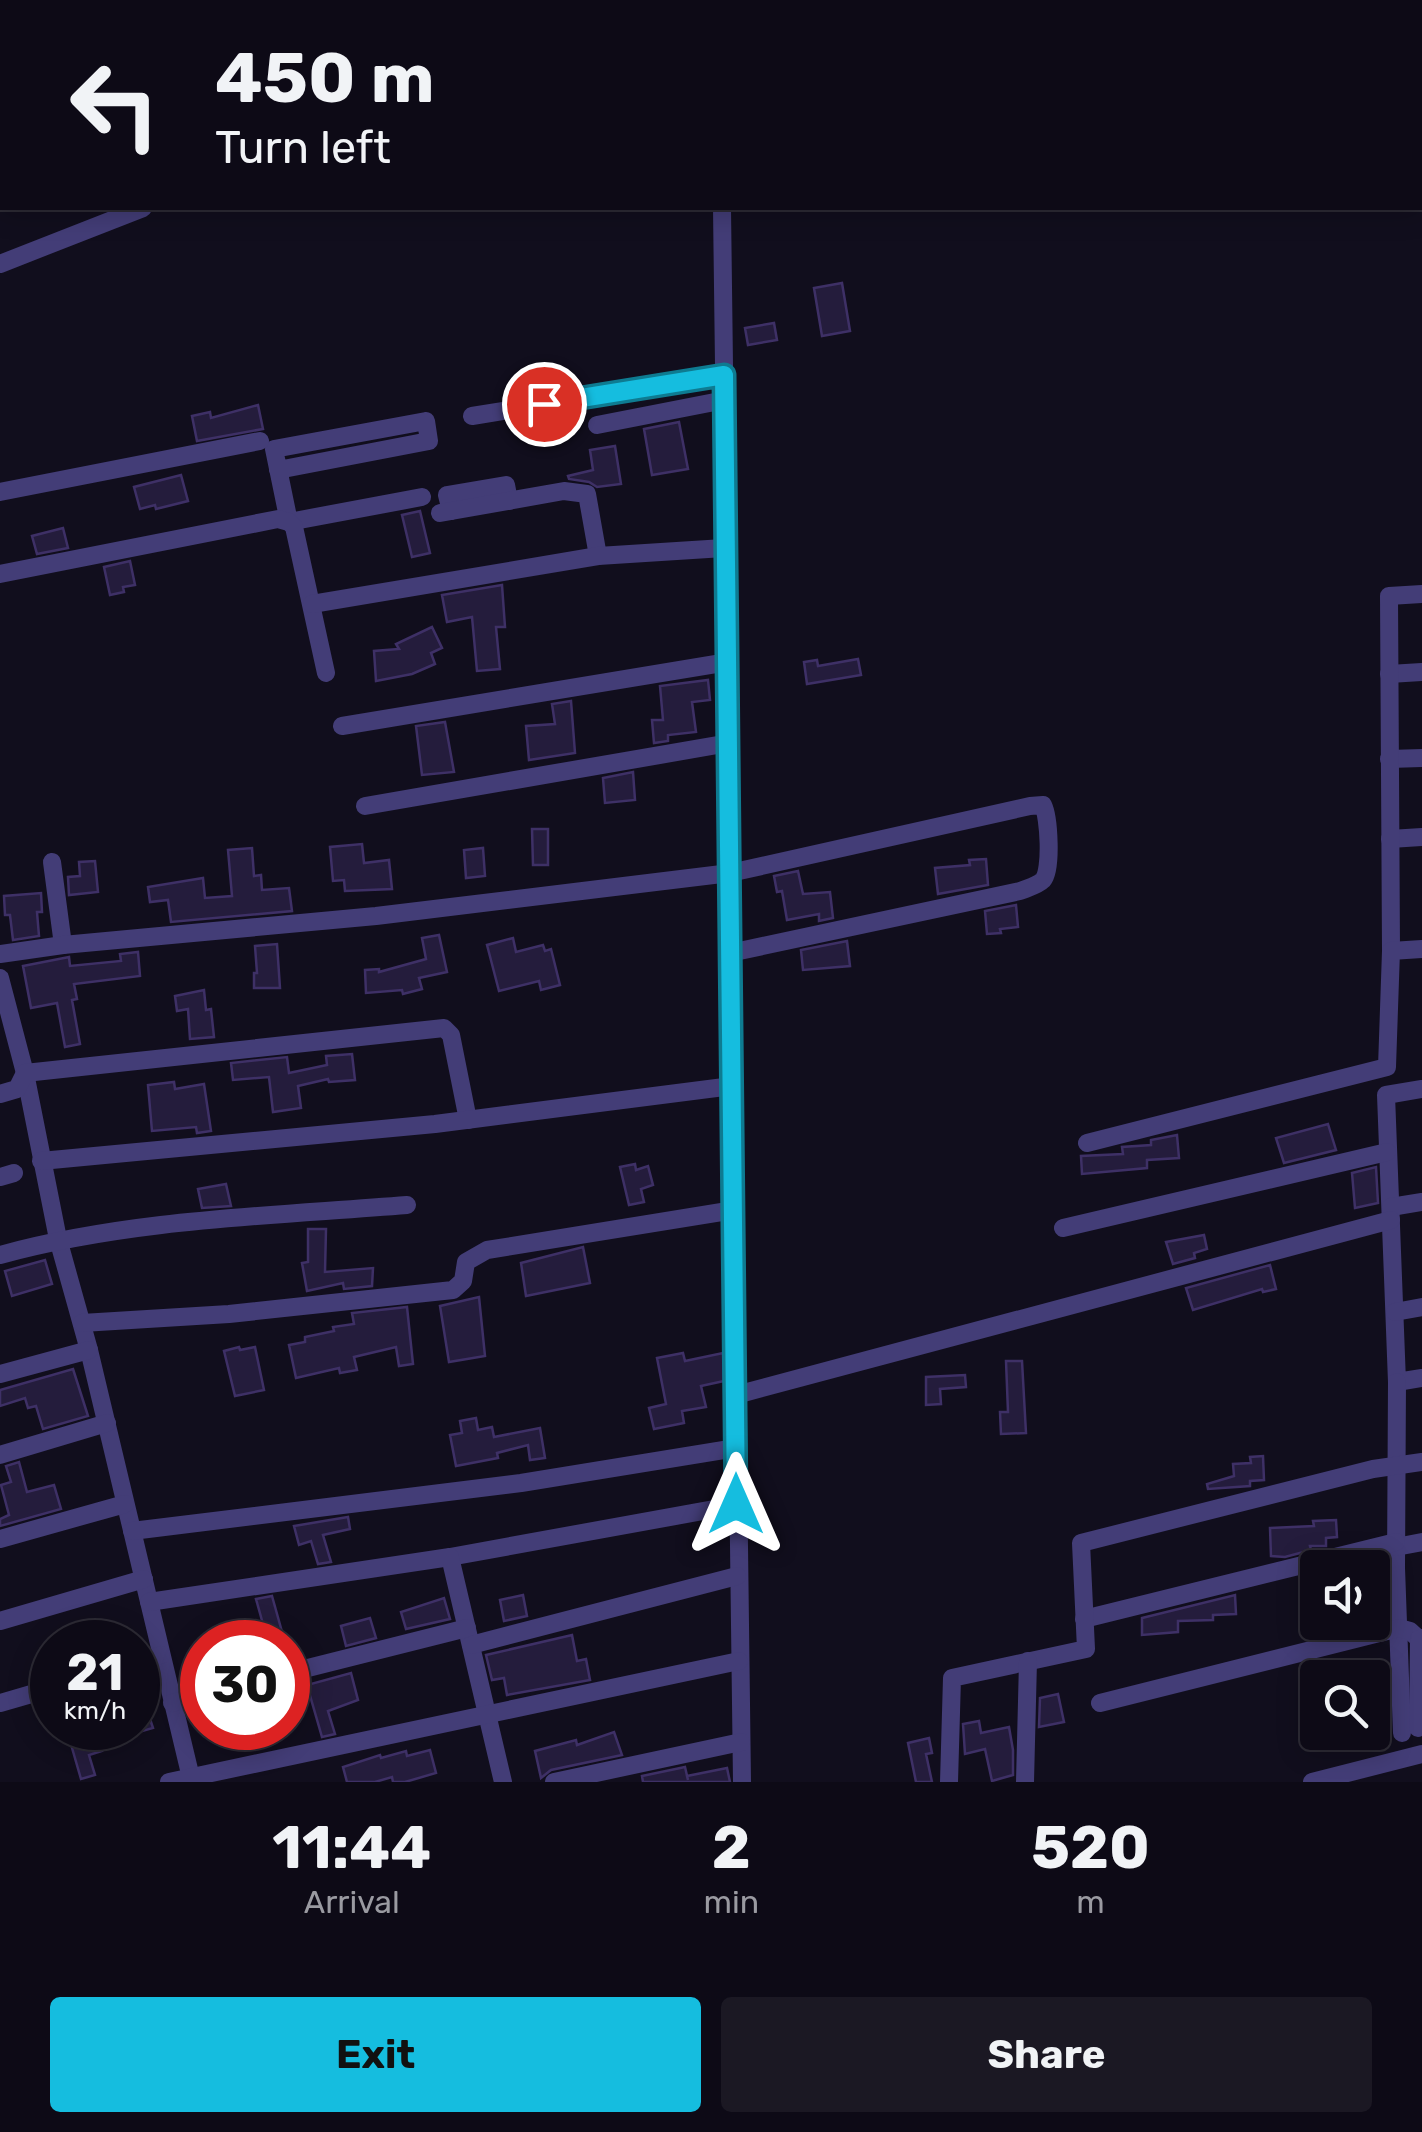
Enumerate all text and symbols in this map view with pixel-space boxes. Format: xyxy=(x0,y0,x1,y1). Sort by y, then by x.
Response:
text: 450 m xyxy=(215,37,435,120)
icon: left xyxy=(50,40,180,170)
text: Turn left xyxy=(215,121,391,174)
pin xyxy=(502,362,587,447)
icon: arrive xyxy=(517,377,572,432)
position arrow xyxy=(684,1452,788,1556)
map controls xyxy=(1300,1550,1390,1750)
button: sound xyxy=(1300,1550,1390,1640)
speed limit sign: 30 xyxy=(180,1620,310,1750)
text: 21 xyxy=(66,1643,124,1703)
button: search xyxy=(1300,1660,1390,1750)
text: km/h xyxy=(64,1696,126,1725)
text: 11:44 xyxy=(272,1812,431,1883)
text: 2 xyxy=(712,1812,751,1883)
text: 520 xyxy=(1031,1812,1150,1883)
text: Arrival xyxy=(304,1883,400,1921)
text: min xyxy=(703,1883,759,1921)
text: m xyxy=(1076,1883,1105,1921)
button: Exit xyxy=(50,1997,701,2112)
button: Share xyxy=(721,1997,1372,2112)

